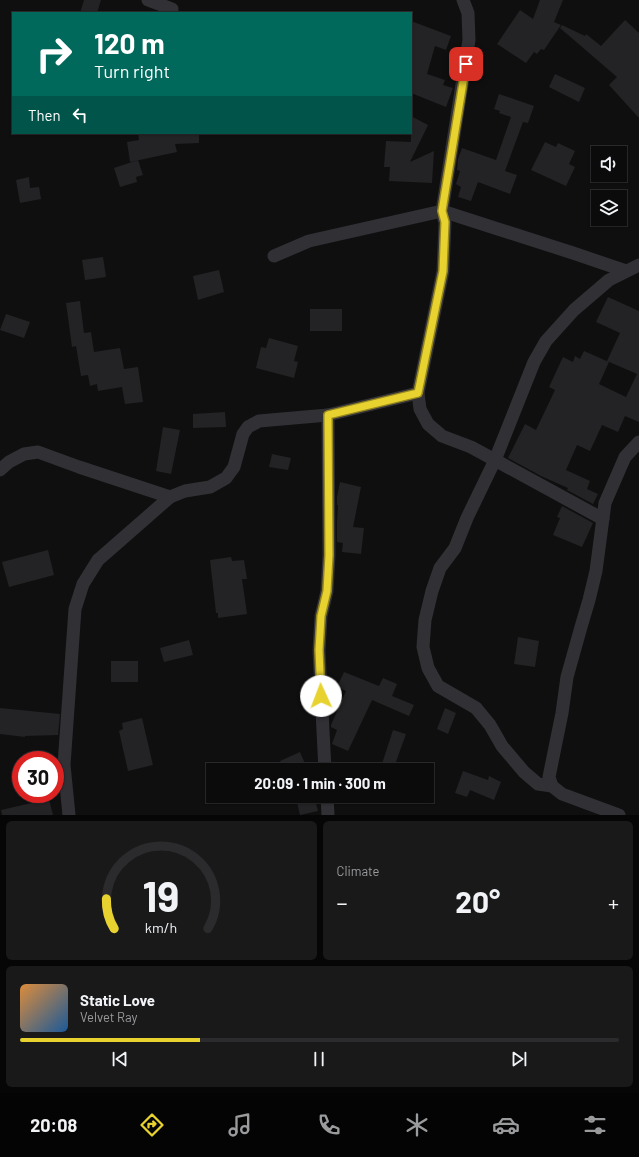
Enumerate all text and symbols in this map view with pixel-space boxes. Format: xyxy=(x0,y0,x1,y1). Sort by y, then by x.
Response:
text: 120 m xyxy=(94,26,165,60)
icon: right xyxy=(28,28,80,80)
pin xyxy=(449,47,483,81)
icon: arrive xyxy=(455,53,477,75)
text: Turn right xyxy=(94,60,170,82)
icon: left xyxy=(69,104,91,126)
text: Then xyxy=(28,106,61,124)
map controls xyxy=(591,146,627,226)
button: sound xyxy=(591,146,627,182)
button: layers xyxy=(591,190,627,226)
position arrow xyxy=(300,675,342,717)
speed limit sign: 30 xyxy=(12,751,64,803)
text: 20:09 · 1 min · 300 m xyxy=(254,774,386,792)
text: Climate xyxy=(337,863,380,879)
text: 19 xyxy=(143,869,180,919)
text: 20° xyxy=(455,883,500,919)
text: − xyxy=(337,889,348,915)
text: + xyxy=(608,889,619,915)
text: km/h xyxy=(145,918,177,935)
text: Static Love xyxy=(80,991,155,1009)
text: Velvet Ray xyxy=(80,1009,138,1025)
icon: previous xyxy=(109,1048,131,1070)
icon: pause xyxy=(308,1048,330,1070)
icon: next xyxy=(508,1048,530,1070)
icon: directions xyxy=(138,1111,166,1139)
icon: music xyxy=(226,1111,254,1139)
icon: phone xyxy=(315,1111,343,1139)
icon: climate xyxy=(403,1111,431,1139)
icon: car xyxy=(492,1111,520,1139)
icon: filters xyxy=(581,1111,609,1139)
text: 20:08 xyxy=(30,1114,77,1136)

